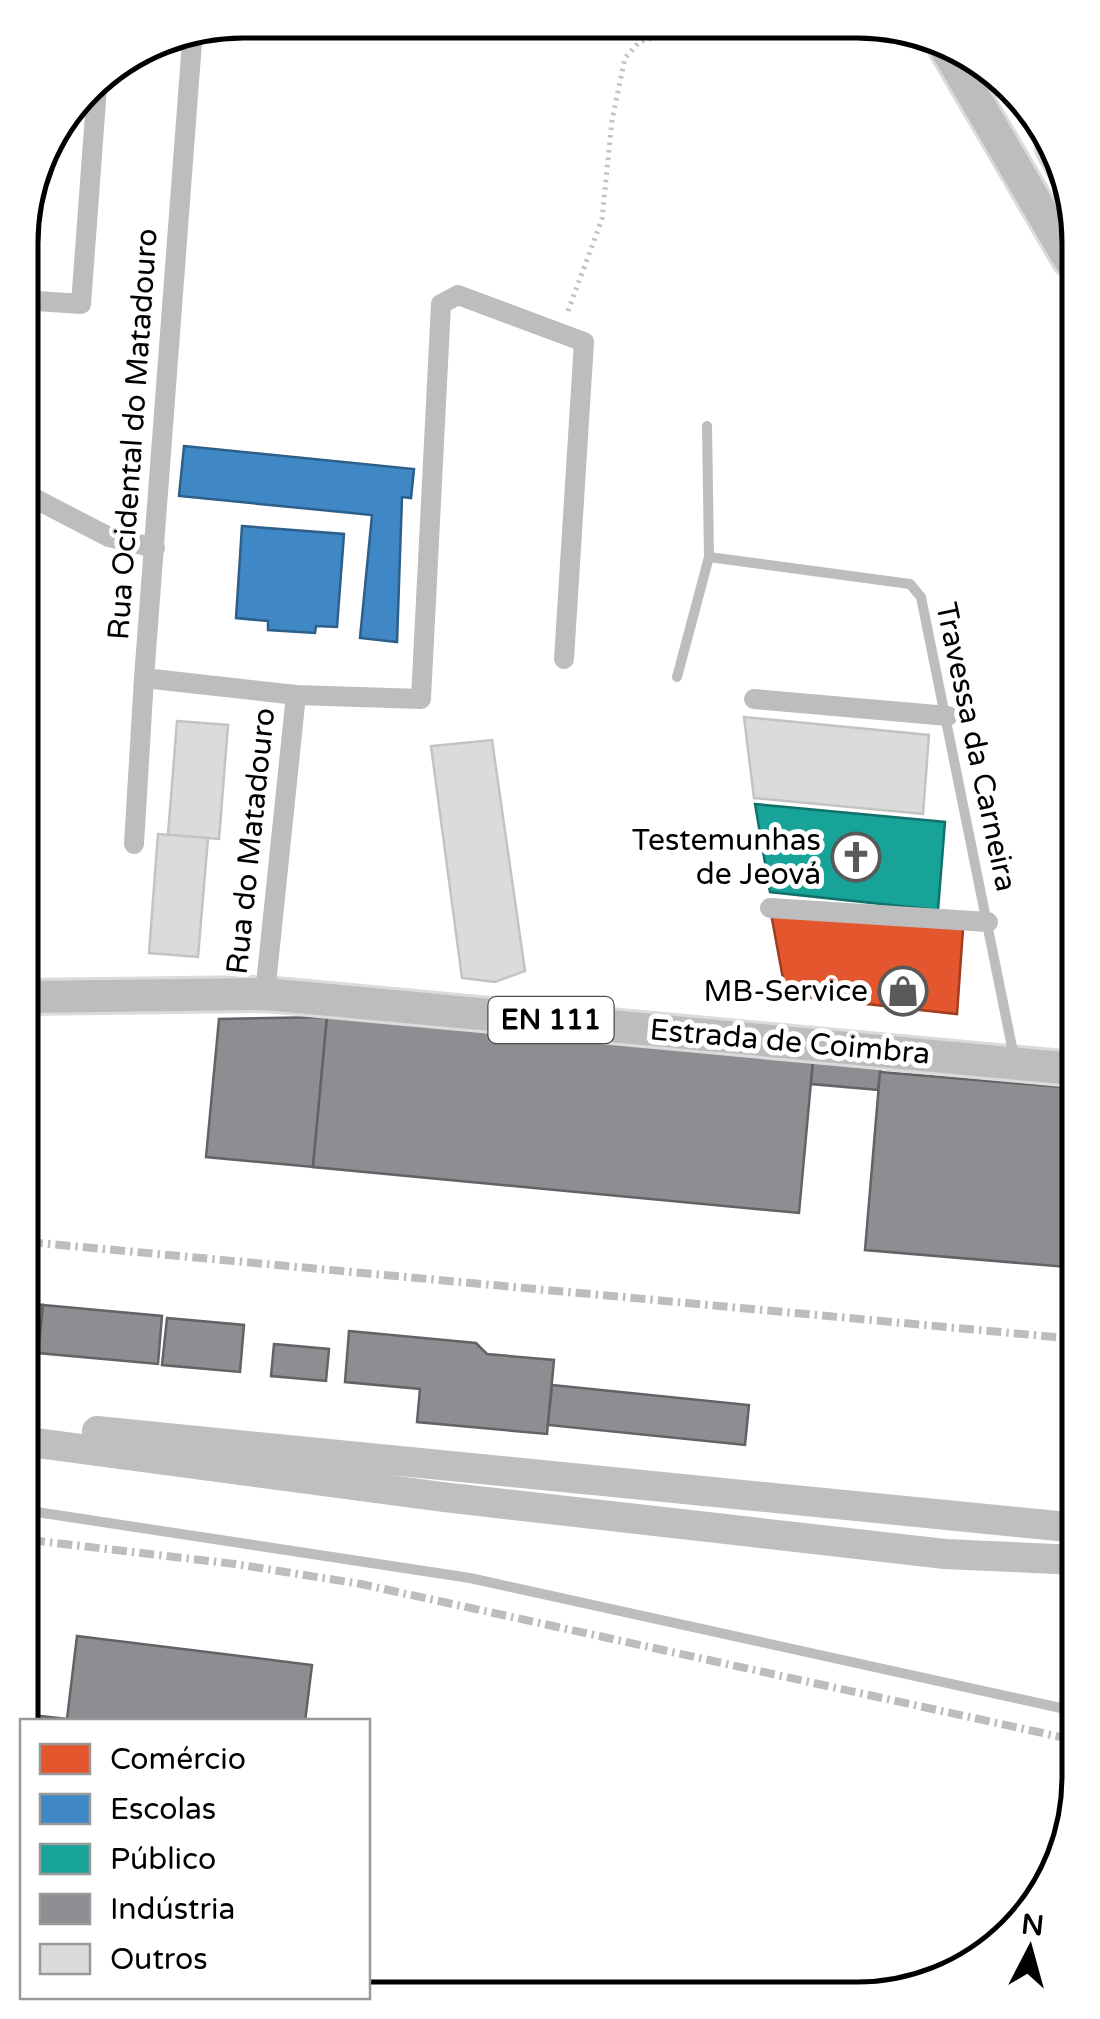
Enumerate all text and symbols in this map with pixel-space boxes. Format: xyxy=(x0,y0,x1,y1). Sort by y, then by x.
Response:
street label: Rua Ocidental do Matadouro xyxy=(100,227,166,641)
street label: Travessa da Carneira xyxy=(927,599,1025,895)
street label: Rua do Matadouro xyxy=(219,706,283,976)
place label: Testemunhas de Jeová xyxy=(632,822,821,893)
church icon: Testemunhas de Jeová xyxy=(830,831,882,883)
shop icon: MB-Service xyxy=(877,965,929,1017)
place label: MB-Service xyxy=(703,973,868,1010)
road number: EN 111 xyxy=(488,997,614,1043)
street label: Estrada de Coimbra xyxy=(648,1011,932,1073)
legend xyxy=(20,1719,370,1999)
text: Comércio xyxy=(110,1741,246,1778)
text: Escolas xyxy=(110,1791,216,1828)
text: Público xyxy=(110,1841,216,1878)
text: Indústria xyxy=(110,1891,235,1928)
north arrow xyxy=(980,1899,1080,1999)
text: N xyxy=(1020,1907,1045,1943)
text: Outros xyxy=(110,1941,208,1978)

